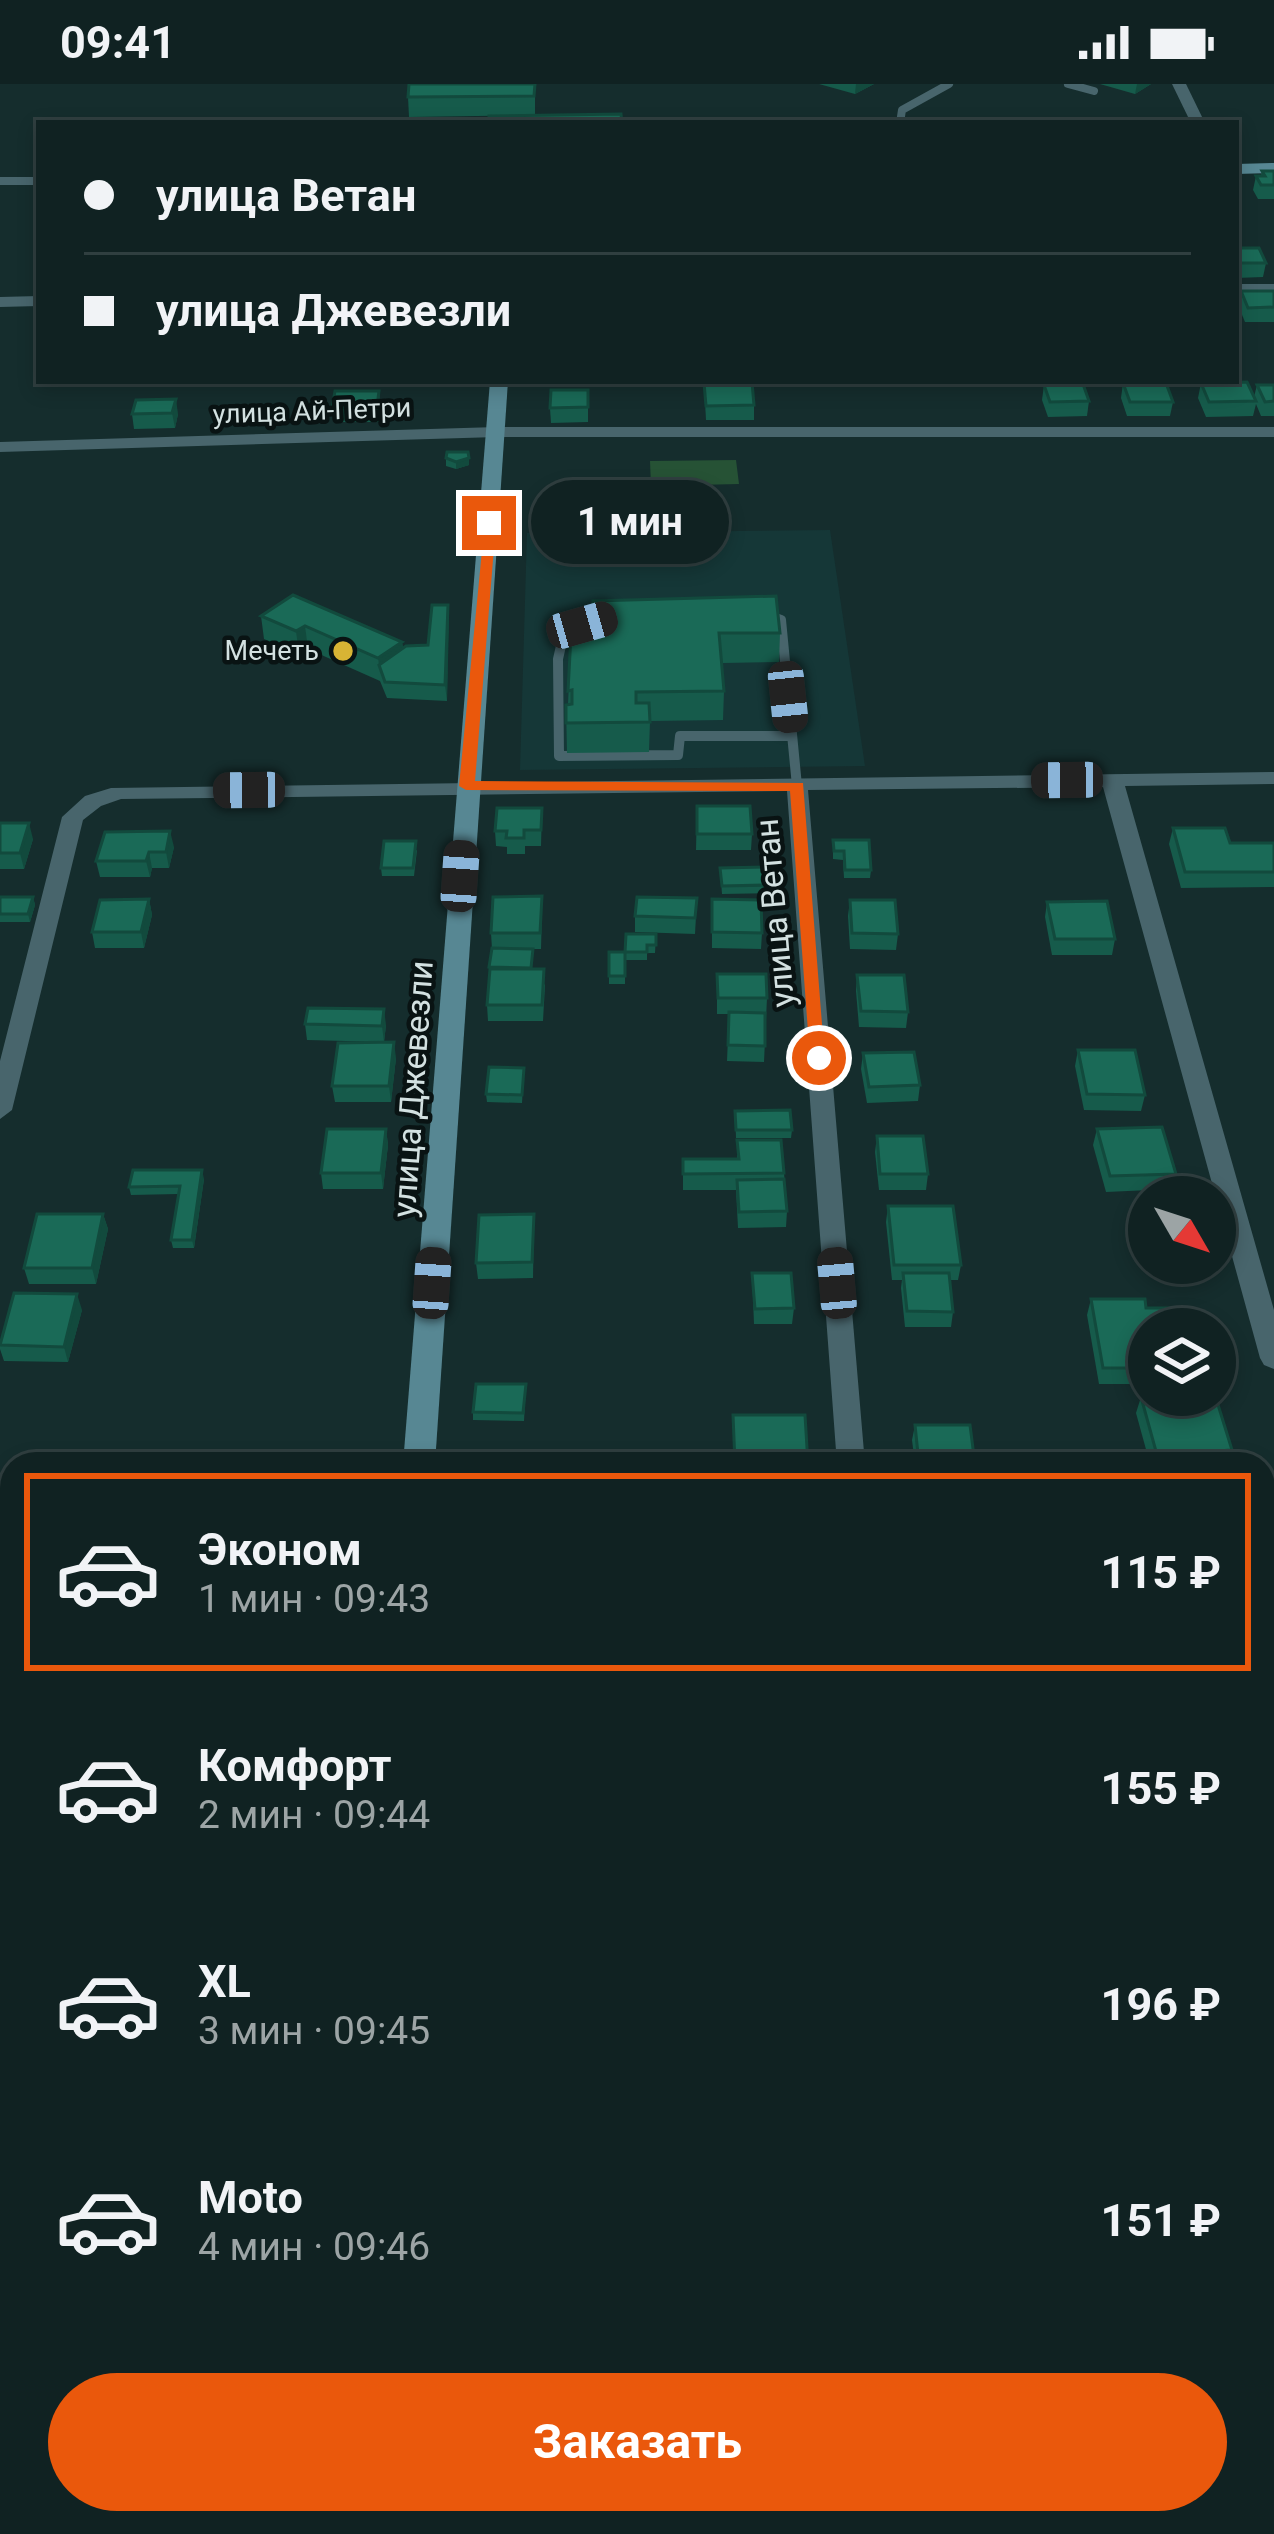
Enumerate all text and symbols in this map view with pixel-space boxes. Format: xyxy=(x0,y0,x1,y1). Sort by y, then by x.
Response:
text: 09:41 xyxy=(60,16,176,69)
text: улица Ветан xyxy=(156,169,416,222)
text: улица Джевезли xyxy=(156,284,511,337)
street label: улица Ай-Петри xyxy=(212,392,412,430)
callout: 1 мин xyxy=(531,481,729,565)
route end xyxy=(462,496,516,550)
text: 1 мин xyxy=(577,499,683,545)
car xyxy=(542,598,622,652)
place label: Мечеть xyxy=(225,635,319,667)
marker: Мечеть xyxy=(330,638,356,664)
car xyxy=(766,659,810,735)
car xyxy=(1031,761,1103,799)
car xyxy=(213,771,285,809)
street label: улица Ветан xyxy=(747,817,802,1009)
car xyxy=(440,839,480,913)
street label: улица Джевезли xyxy=(384,959,441,1219)
route start xyxy=(792,1031,846,1085)
north arrow xyxy=(1128,1176,1236,1284)
map controls xyxy=(1128,1176,1236,1416)
car xyxy=(412,1246,452,1320)
car xyxy=(816,1246,858,1320)
button: layers xyxy=(1128,1308,1236,1416)
icon: car xyxy=(54,1518,162,1626)
text: Эконом xyxy=(198,1523,362,1576)
text: 115 ₽ xyxy=(1101,1546,1221,1599)
text: 1 мин · 09:43 xyxy=(198,1576,430,1622)
icon: car xyxy=(54,1734,162,1842)
text: Комфорт xyxy=(198,1739,391,1792)
text: 155 ₽ xyxy=(1101,1762,1221,1815)
text: 2 мин · 09:44 xyxy=(198,1792,430,1838)
icon: car xyxy=(54,1950,162,2058)
text: XL xyxy=(198,1955,251,2008)
text: 196 ₽ xyxy=(1101,1978,1221,2031)
text: 3 мин · 09:45 xyxy=(198,2008,430,2054)
icon: car xyxy=(54,2166,162,2274)
text: Moto xyxy=(198,2171,303,2224)
text: 151 ₽ xyxy=(1101,2194,1221,2247)
text: 4 мин · 09:46 xyxy=(198,2224,430,2270)
button: Заказать xyxy=(48,2373,1227,2511)

